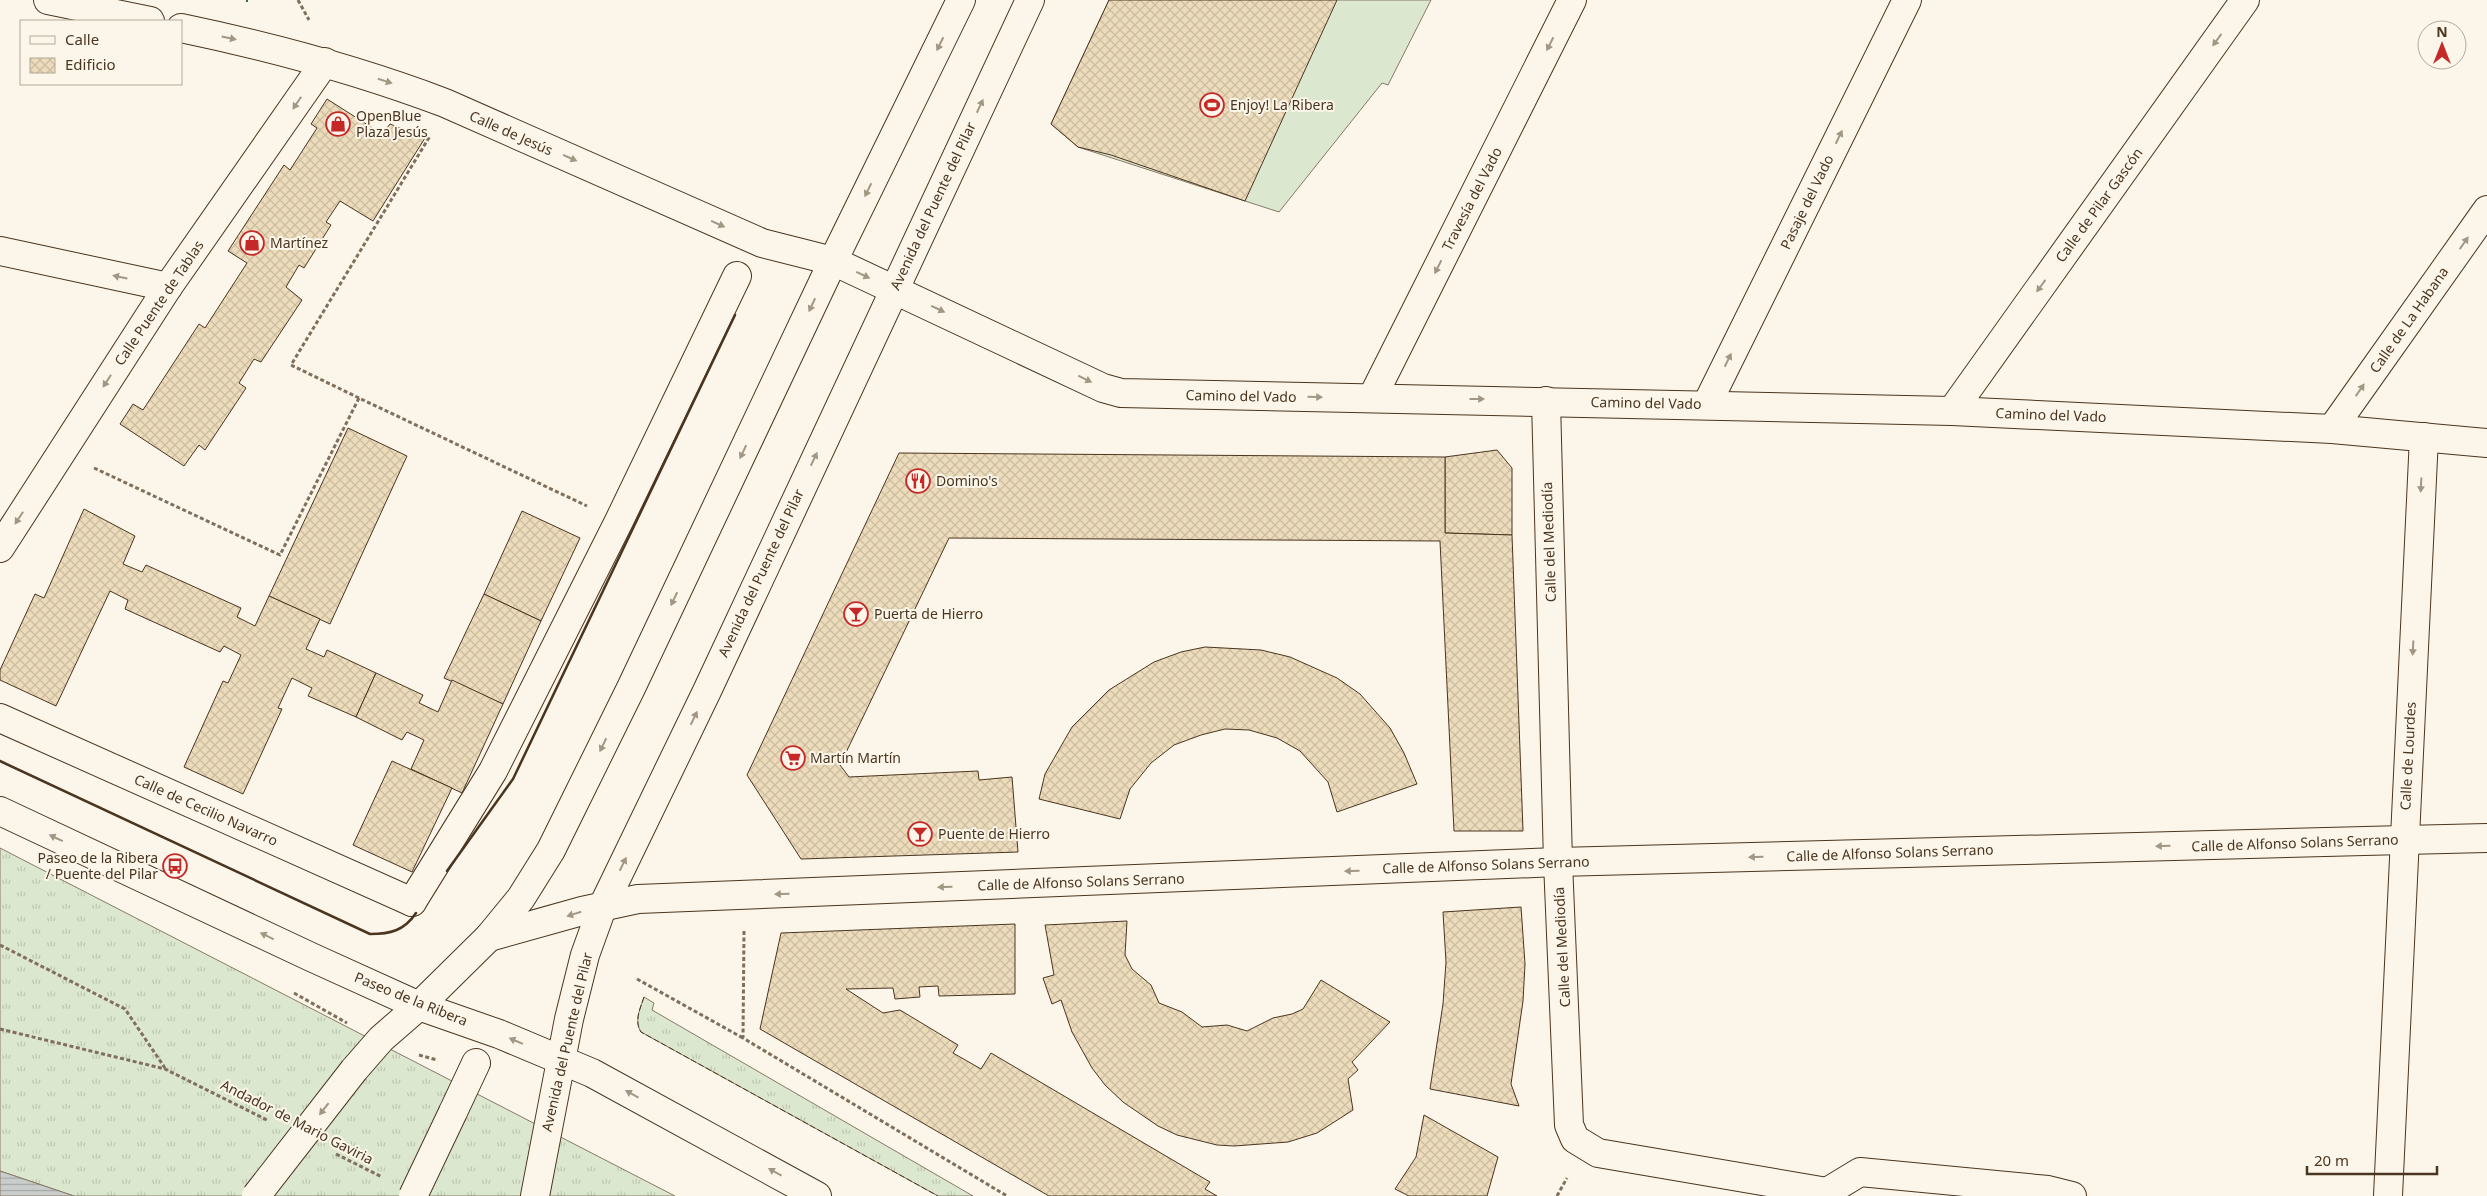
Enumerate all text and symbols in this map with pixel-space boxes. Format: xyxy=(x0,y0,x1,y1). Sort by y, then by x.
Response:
legend xyxy=(20,20,182,85)
north arrow xyxy=(2417,20,2467,70)
text: N xyxy=(2436,22,2448,41)
text: Calle xyxy=(65,29,99,49)
one-way arrow xyxy=(2212,33,2222,47)
one-way arrow xyxy=(221,34,236,42)
one-way arrow xyxy=(1546,36,1554,51)
one-way arrow xyxy=(935,37,943,51)
text: Edificio xyxy=(65,54,116,74)
one-way arrow xyxy=(378,78,393,86)
sports icon: Enjoy! La Ribera xyxy=(1199,92,1225,118)
place label: Enjoy! La Ribera xyxy=(1230,95,1334,114)
one-way arrow xyxy=(292,96,302,110)
one-way arrow xyxy=(976,99,984,113)
place label: OpenBlue Plaza Jesús xyxy=(356,106,428,141)
street label: Calle de Jesús xyxy=(467,106,556,160)
shop icon: OpenBlue Plaza Jesús xyxy=(325,111,351,137)
street label: Avenida del Puente del Pilar xyxy=(885,118,980,293)
one-way arrow xyxy=(1835,129,1843,144)
street label: Travesía del Vado xyxy=(1437,144,1506,254)
street label: Calle de Pilar Gascón xyxy=(2051,144,2147,266)
street label: Pasaje del Vado xyxy=(1775,151,1838,252)
one-way arrow xyxy=(563,155,577,163)
one-way arrow xyxy=(864,183,872,197)
one-way arrow xyxy=(711,220,725,228)
shop icon: Martínez xyxy=(239,230,265,256)
place label: Martínez xyxy=(270,233,328,252)
street label: Calle Puente de Tablas xyxy=(110,236,208,369)
one-way arrow xyxy=(2459,236,2469,250)
one-way arrow xyxy=(1434,260,1442,274)
street label: Calle de La Habana xyxy=(2365,263,2452,377)
one-way arrow xyxy=(856,270,871,279)
one-way arrow xyxy=(112,272,128,280)
one-way arrow xyxy=(2036,279,2046,293)
one-way arrow xyxy=(808,298,816,312)
one-way arrow xyxy=(931,305,945,313)
one-way arrow xyxy=(1724,353,1732,368)
one-way arrow xyxy=(102,375,112,388)
one-way arrow xyxy=(1078,375,1092,383)
one-way arrow xyxy=(2355,383,2365,397)
street label: Camino del Vado xyxy=(1185,385,1297,406)
street label: Camino del Vado xyxy=(1590,392,1702,413)
one-way arrow xyxy=(1307,394,1323,402)
one-way arrow xyxy=(1469,395,1485,403)
street label: Camino del Vado xyxy=(1995,403,2107,426)
one-way arrow xyxy=(739,445,747,459)
one-way arrow xyxy=(810,452,818,466)
restaurant icon: Domino's xyxy=(905,468,931,494)
place label: Domino's xyxy=(936,471,998,490)
one-way arrow xyxy=(2417,478,2425,494)
street label: Calle del Mediodía xyxy=(1537,481,1560,603)
street label: Avenida del Puente del Pilar xyxy=(713,485,808,660)
one-way arrow xyxy=(14,511,24,525)
one-way arrow xyxy=(670,592,678,606)
bar icon: Puerta de Hierro xyxy=(843,601,869,627)
place label: Puerta de Hierro xyxy=(874,604,983,623)
one-way arrow xyxy=(2409,640,2417,656)
street label: Calle de Lourdes xyxy=(2395,701,2420,811)
one-way arrow xyxy=(690,711,698,725)
one-way arrow xyxy=(599,738,607,752)
supermarket icon: Martín Martín xyxy=(780,745,806,771)
place label: Martín Martín xyxy=(810,748,901,767)
street label: Calle de Cecilio Navarro xyxy=(131,769,281,850)
bar icon: Puente de Hierro xyxy=(907,821,933,847)
place label: Puente de Hierro xyxy=(938,824,1050,843)
street label: Calle de Alfonso Solans Serrano xyxy=(2191,829,2399,856)
one-way arrow xyxy=(49,833,63,841)
street label: Calle de Alfonso Solans Serrano xyxy=(1786,839,1994,866)
one-way arrow xyxy=(2155,843,2171,851)
place label: Paseo de la Ribera / Puente del Pilar xyxy=(38,848,158,883)
street label: Calle de Alfonso Solans Serrano xyxy=(1382,851,1590,878)
bus stop icon: Paseo de la Ribera / Puente del Pilar xyxy=(162,853,188,879)
one-way arrow xyxy=(1747,853,1763,861)
one-way arrow xyxy=(619,857,627,871)
one-way arrow xyxy=(1344,867,1360,875)
street label: Calle de Alfonso Solans Serrano xyxy=(977,868,1185,895)
one-way arrow xyxy=(937,884,953,892)
street label: Calle del Mediodía xyxy=(1549,886,1574,1008)
one-way arrow xyxy=(774,890,790,898)
one-way arrow xyxy=(566,910,581,918)
one-way arrow xyxy=(260,932,274,940)
street label: Avenida del Puente del Pilar xyxy=(537,950,596,1133)
street label: Paseo de la Ribera xyxy=(352,967,471,1030)
one-way arrow xyxy=(508,1037,523,1045)
street label: Andador de Mario Gaviria xyxy=(218,1075,377,1168)
one-way arrow xyxy=(625,1090,640,1098)
one-way arrow xyxy=(319,1102,329,1115)
scale bar xyxy=(2307,1144,2437,1176)
text: 20 m xyxy=(2314,1150,2349,1170)
one-way arrow xyxy=(768,1168,781,1177)

